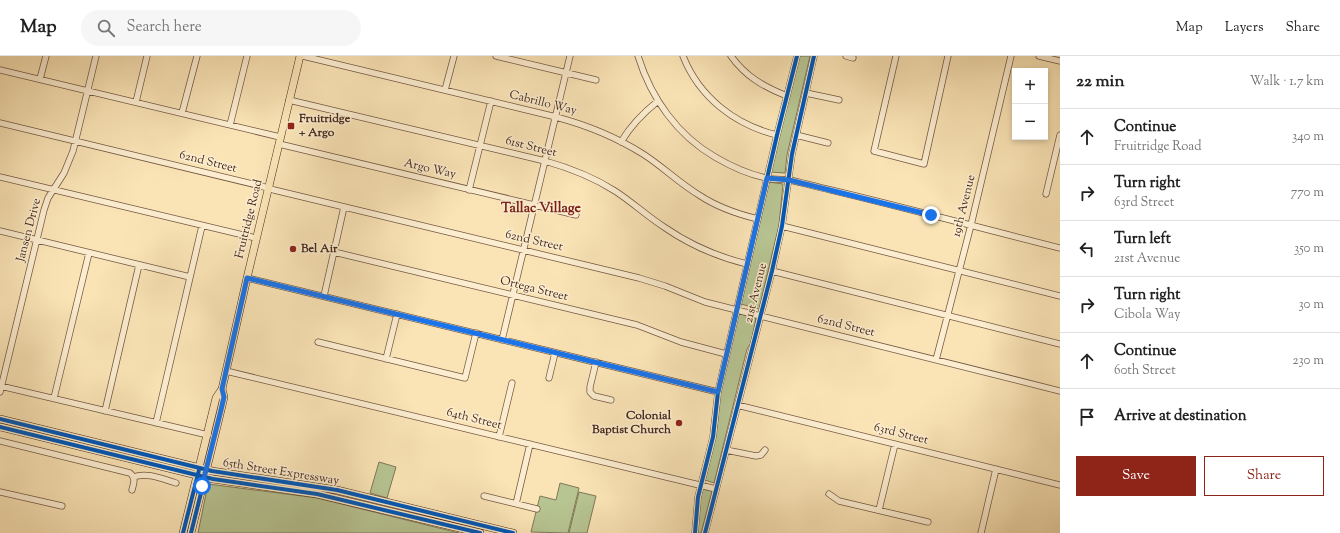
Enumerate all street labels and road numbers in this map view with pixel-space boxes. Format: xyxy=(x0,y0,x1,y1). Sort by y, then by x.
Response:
street label: Cabrillo Way xyxy=(507,86,579,120)
street label: 61st Street xyxy=(503,132,559,162)
street label: 62nd Street xyxy=(177,146,239,178)
street label: Argo Way xyxy=(402,154,458,184)
street label: 19th Avenue xyxy=(948,173,981,239)
street label: Fruitridge Road xyxy=(230,177,268,260)
street label: Jansen Drive xyxy=(12,196,46,265)
street label: 62nd Street xyxy=(503,226,565,256)
street label: 21st Avenue xyxy=(740,261,772,325)
street label: Ortega Street xyxy=(498,272,570,306)
street label: 62nd Street xyxy=(815,310,877,342)
street label: 64th Street xyxy=(444,403,504,435)
street label: 63rd Street xyxy=(872,419,930,449)
street label: 65th Street Expressway xyxy=(222,454,340,490)

